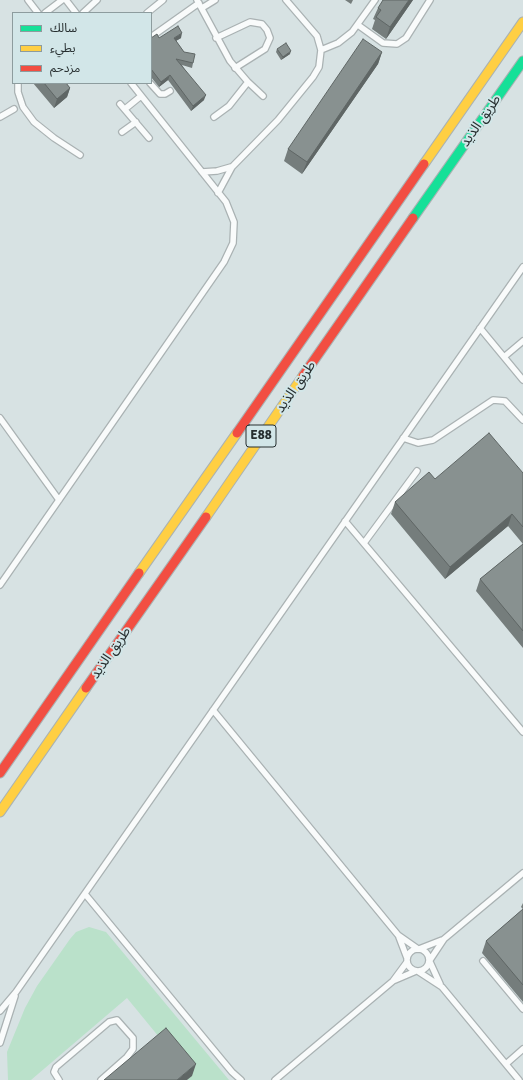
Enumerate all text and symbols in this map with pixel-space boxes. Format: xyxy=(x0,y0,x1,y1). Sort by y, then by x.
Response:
legend xyxy=(12,12,152,84)
text: سالك xyxy=(50,21,77,36)
text: بطيء xyxy=(50,41,76,56)
text: مزدحم xyxy=(50,61,80,76)
street label: طريق الذيد xyxy=(457,92,505,150)
street label: طريق الذيد xyxy=(272,358,320,416)
road number: E88 xyxy=(246,425,276,447)
street label: طريق الذيد xyxy=(87,624,135,682)

